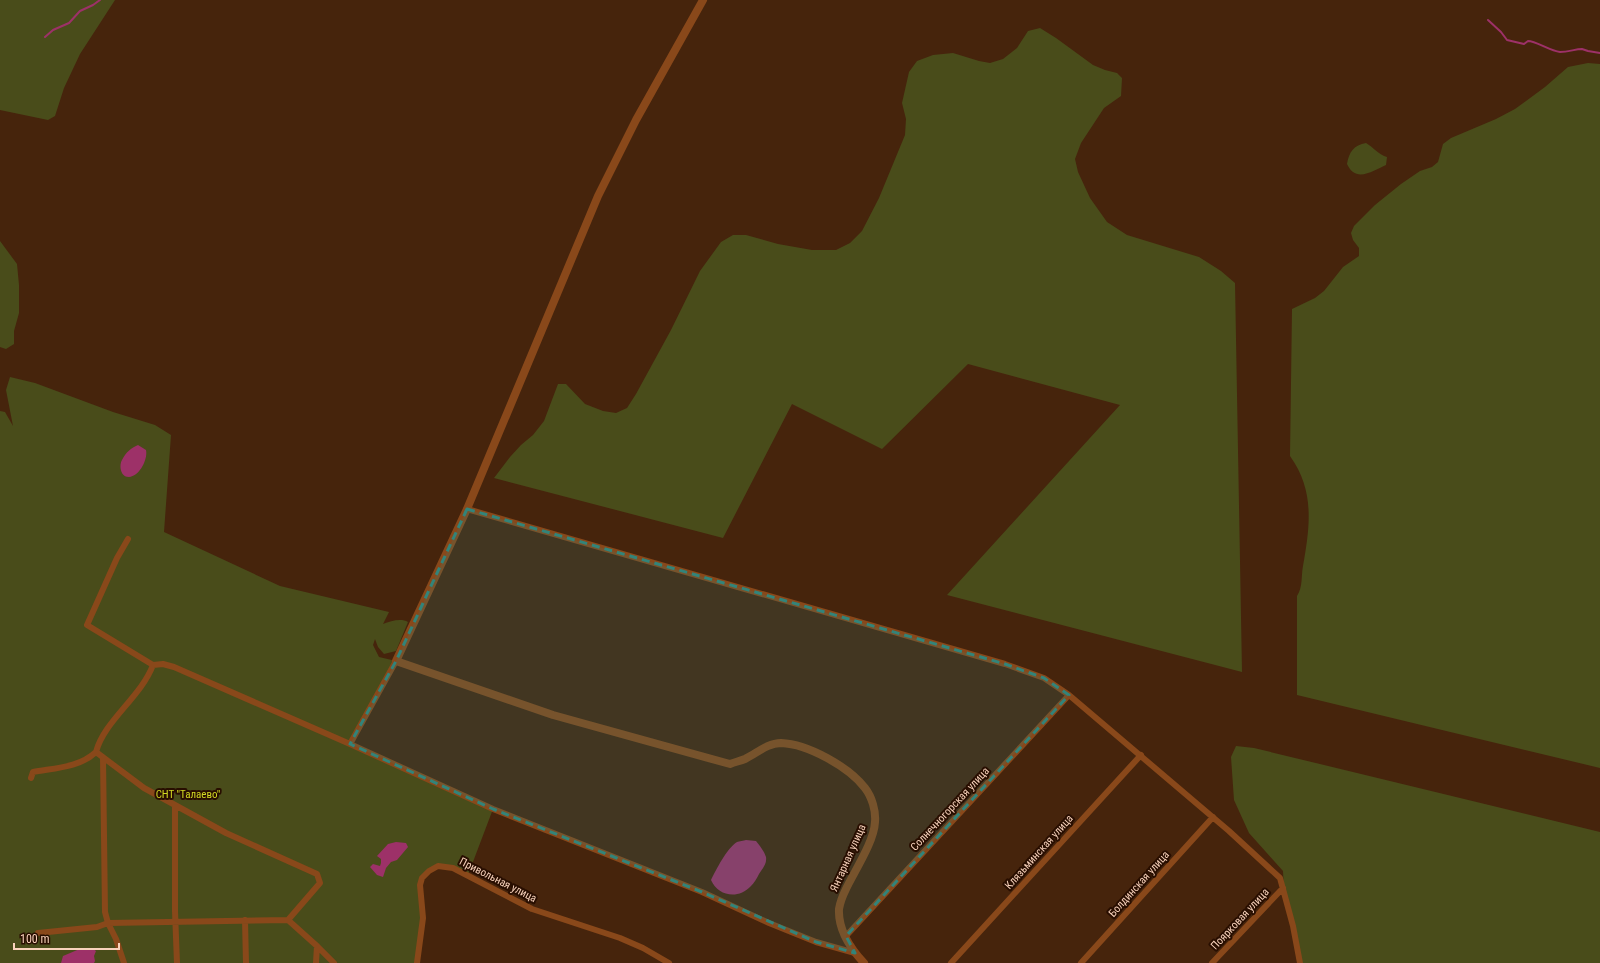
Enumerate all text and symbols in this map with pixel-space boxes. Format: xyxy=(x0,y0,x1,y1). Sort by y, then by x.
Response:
street label: Солнечногорская улица xyxy=(908,765,992,853)
park label: СНТ "Талаево" xyxy=(156,788,220,801)
street label: Клязьминская улица xyxy=(1002,812,1076,892)
street label: Янтарная улица xyxy=(827,822,869,894)
street label: Болдинская улица xyxy=(1106,848,1172,920)
street label: Привольная улица xyxy=(457,855,539,905)
street label: Поярковая улица xyxy=(1208,886,1272,952)
scale bar xyxy=(14,925,119,951)
text: 100 m xyxy=(20,932,50,946)

